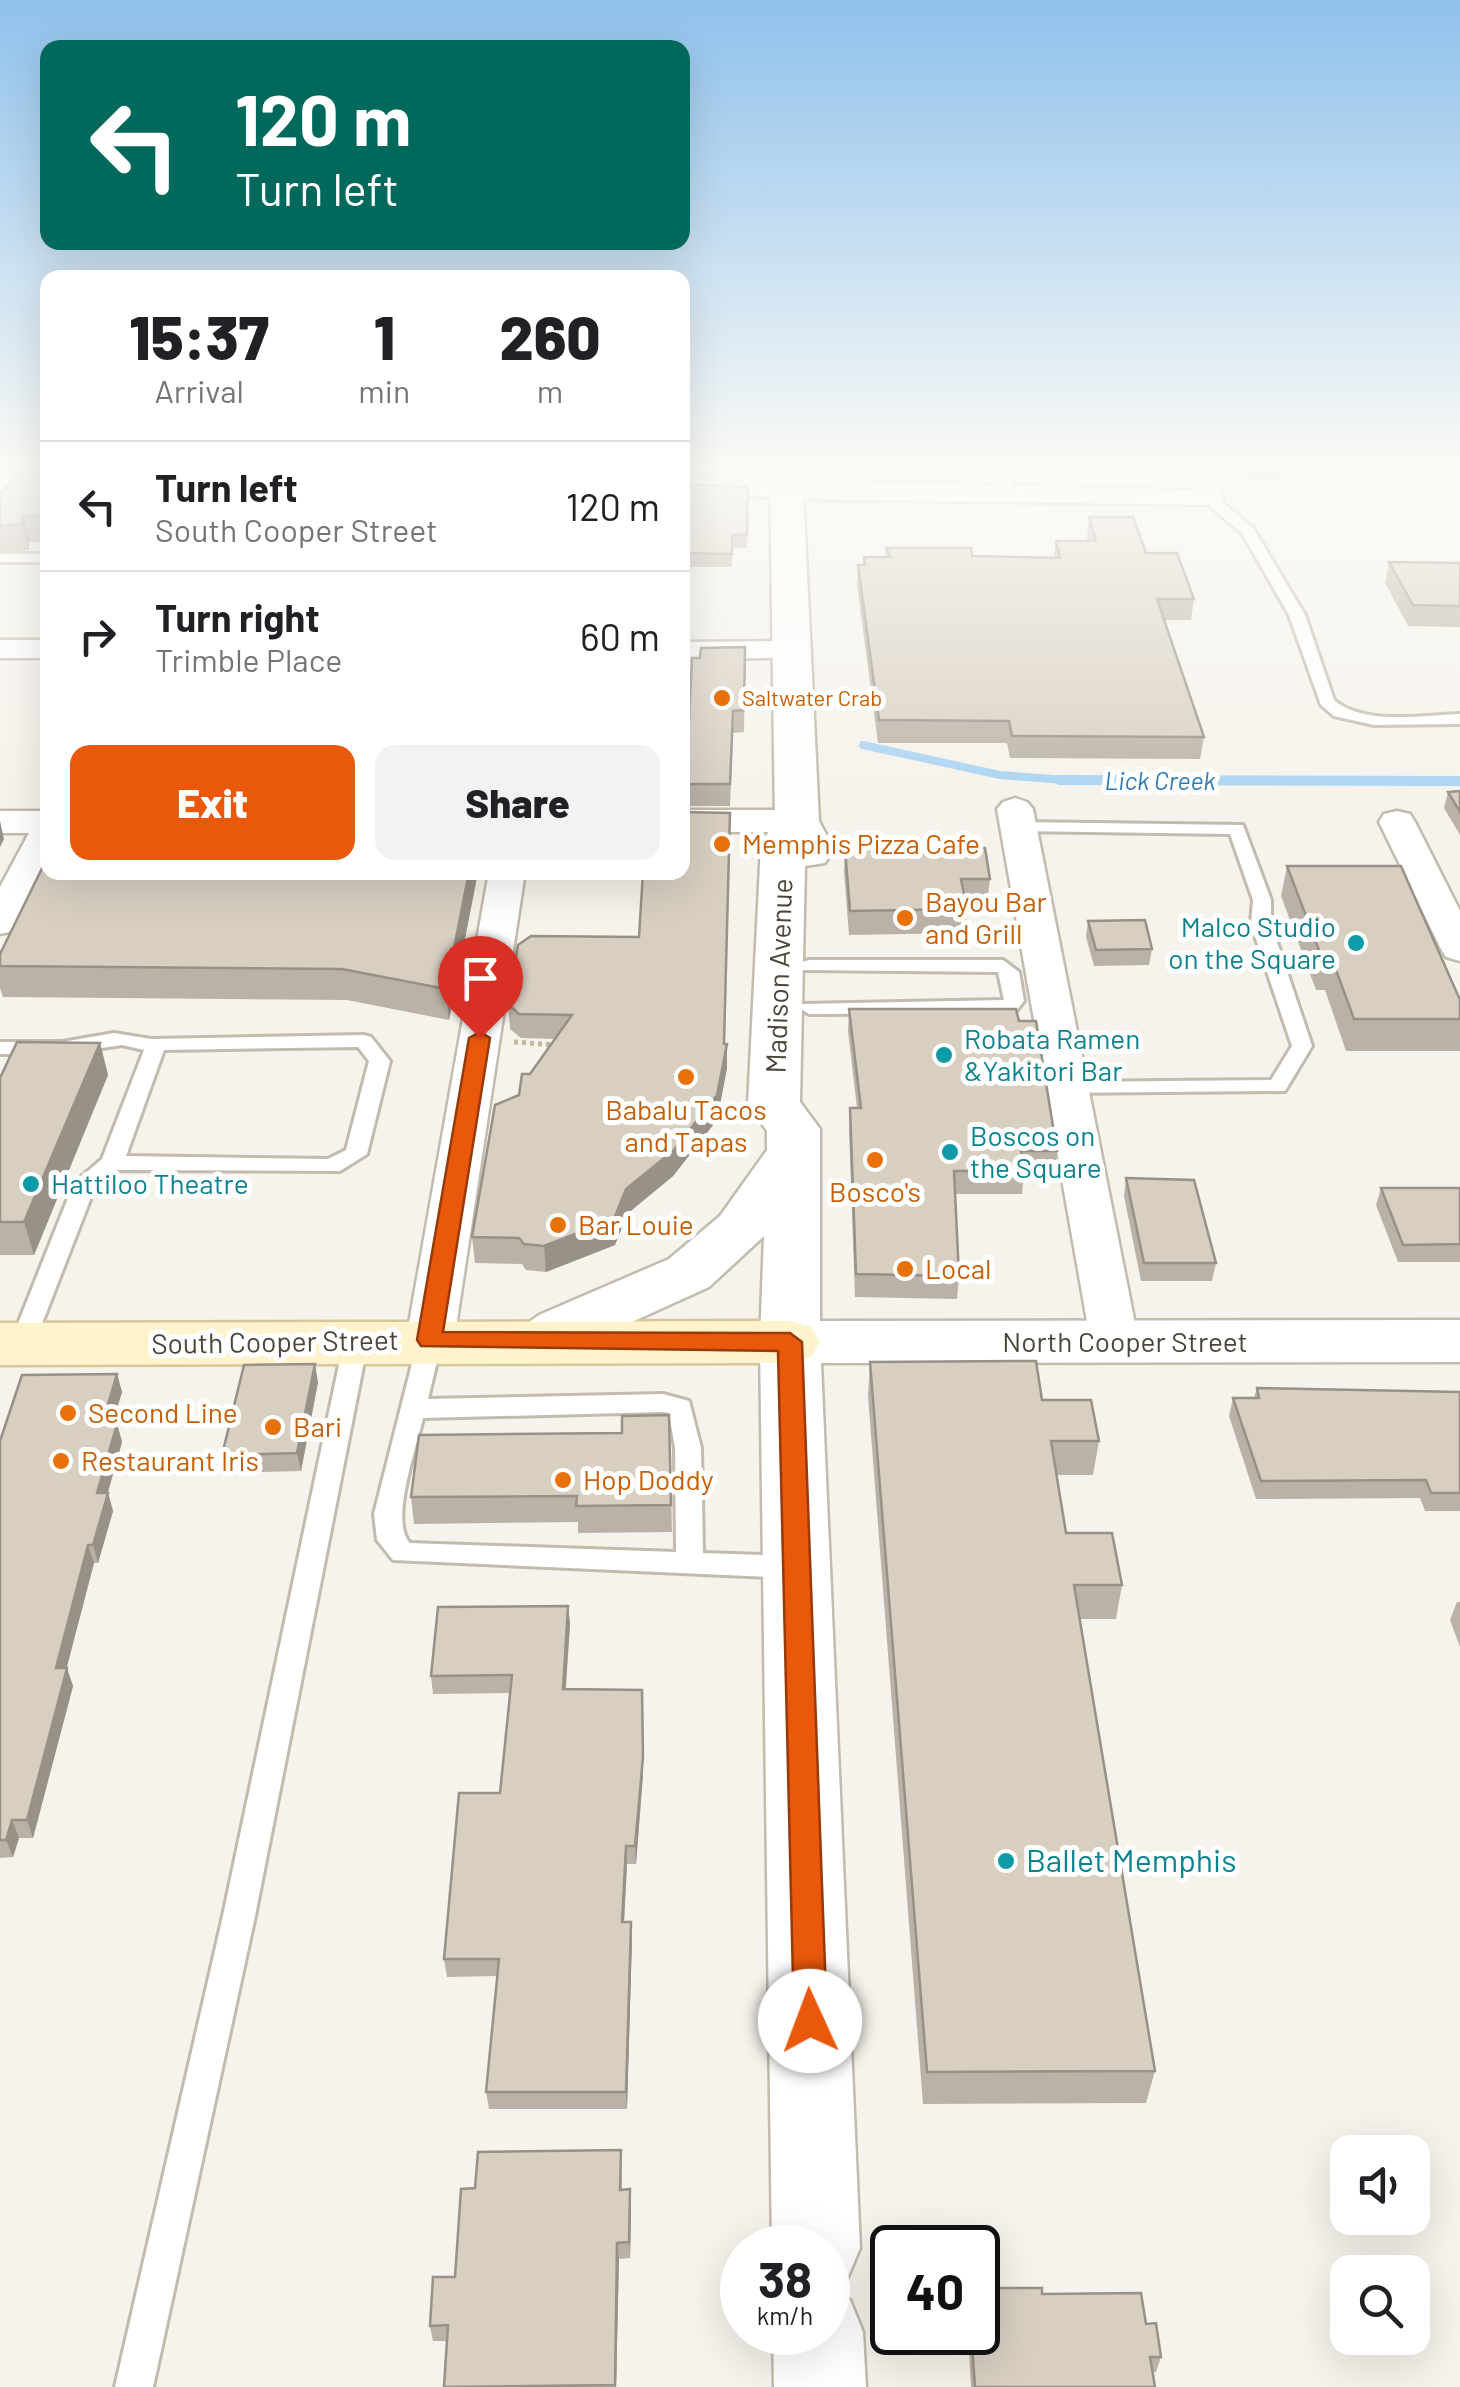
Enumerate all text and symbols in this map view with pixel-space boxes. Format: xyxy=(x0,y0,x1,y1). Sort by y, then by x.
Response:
text: 120 m xyxy=(235,76,411,160)
icon: left xyxy=(70,80,200,210)
text: Turn left xyxy=(235,161,399,215)
text: 15:37 xyxy=(129,300,269,372)
text: 1 xyxy=(374,300,395,372)
text: 260 xyxy=(500,300,601,372)
text: Arrival xyxy=(154,371,244,409)
text: min xyxy=(358,371,410,409)
text: m xyxy=(537,371,563,409)
text: Turn left xyxy=(155,464,298,510)
icon: left xyxy=(70,479,125,534)
text: 120 m xyxy=(566,483,660,529)
text: South Cooper Street xyxy=(155,510,438,548)
text: Turn right xyxy=(155,594,320,640)
icon: right xyxy=(70,609,125,664)
text: 60 m xyxy=(580,613,660,659)
text: Trimble Place xyxy=(155,640,342,678)
place label: Saltwater Crab xyxy=(742,684,882,710)
marker: Saltwater Crab xyxy=(711,687,733,709)
button: Exit xyxy=(70,745,355,860)
button: Share xyxy=(375,745,660,860)
water label: Lick Creek xyxy=(1104,765,1216,795)
place label: Memphis Pizza Cafe xyxy=(742,826,980,860)
marker: Memphis Pizza Cafe xyxy=(711,833,733,855)
street label: Madison Avenue xyxy=(758,878,798,1074)
place label: Bayou Bar and Grill xyxy=(925,884,1047,950)
marker: Bayou Bar and Grill xyxy=(894,907,916,929)
place label: Malco Studio on the Square xyxy=(1168,909,1336,975)
marker: Malco Studio on the Square xyxy=(1345,932,1367,954)
pin xyxy=(438,936,523,1039)
icon: arrive xyxy=(453,951,508,1006)
place label: Robata Ramen &Yakitori Bar xyxy=(964,1021,1140,1087)
marker: Robata Ramen &Yakitori Bar xyxy=(933,1044,955,1066)
marker: Babalu Tacos and Tapas xyxy=(675,1066,697,1088)
place label: Babalu Tacos and Tapas xyxy=(605,1092,767,1158)
place label: Boscos on the Square xyxy=(970,1118,1102,1184)
marker: Boscos on the Square xyxy=(939,1141,961,1163)
marker: Bosco's xyxy=(864,1149,886,1171)
place label: Hattiloo Theatre xyxy=(51,1166,249,1200)
marker: Hattiloo Theatre xyxy=(20,1173,42,1195)
place label: Bosco's xyxy=(829,1174,921,1208)
place label: Bar Louie xyxy=(578,1207,694,1241)
marker: Bar Louie xyxy=(547,1214,569,1236)
place label: Local xyxy=(925,1251,991,1285)
marker: Local xyxy=(894,1258,916,1280)
street label: South Cooper Street xyxy=(151,1322,399,1360)
street label: North Cooper Street xyxy=(1002,1324,1248,1358)
place label: Second Line xyxy=(88,1395,238,1429)
marker: Second Line xyxy=(57,1402,79,1424)
place label: Bari xyxy=(293,1409,342,1443)
marker: Bari xyxy=(262,1416,284,1438)
place label: Restaurant Iris xyxy=(81,1443,259,1477)
marker: Restaurant Iris xyxy=(50,1450,72,1472)
place label: Hop Doddy xyxy=(583,1462,714,1496)
marker: Hop Doddy xyxy=(552,1469,574,1491)
place label: Ballet Memphis xyxy=(1026,1840,1237,1878)
marker: Ballet Memphis xyxy=(995,1850,1017,1872)
position arrow xyxy=(758,1969,862,2073)
map controls xyxy=(1330,2135,1430,2355)
button: sound xyxy=(1330,2135,1430,2235)
speed limit sign: 40 xyxy=(870,2225,1000,2355)
text: 38 xyxy=(758,2248,812,2308)
button: search xyxy=(1330,2255,1430,2355)
text: km/h xyxy=(757,2300,813,2330)

